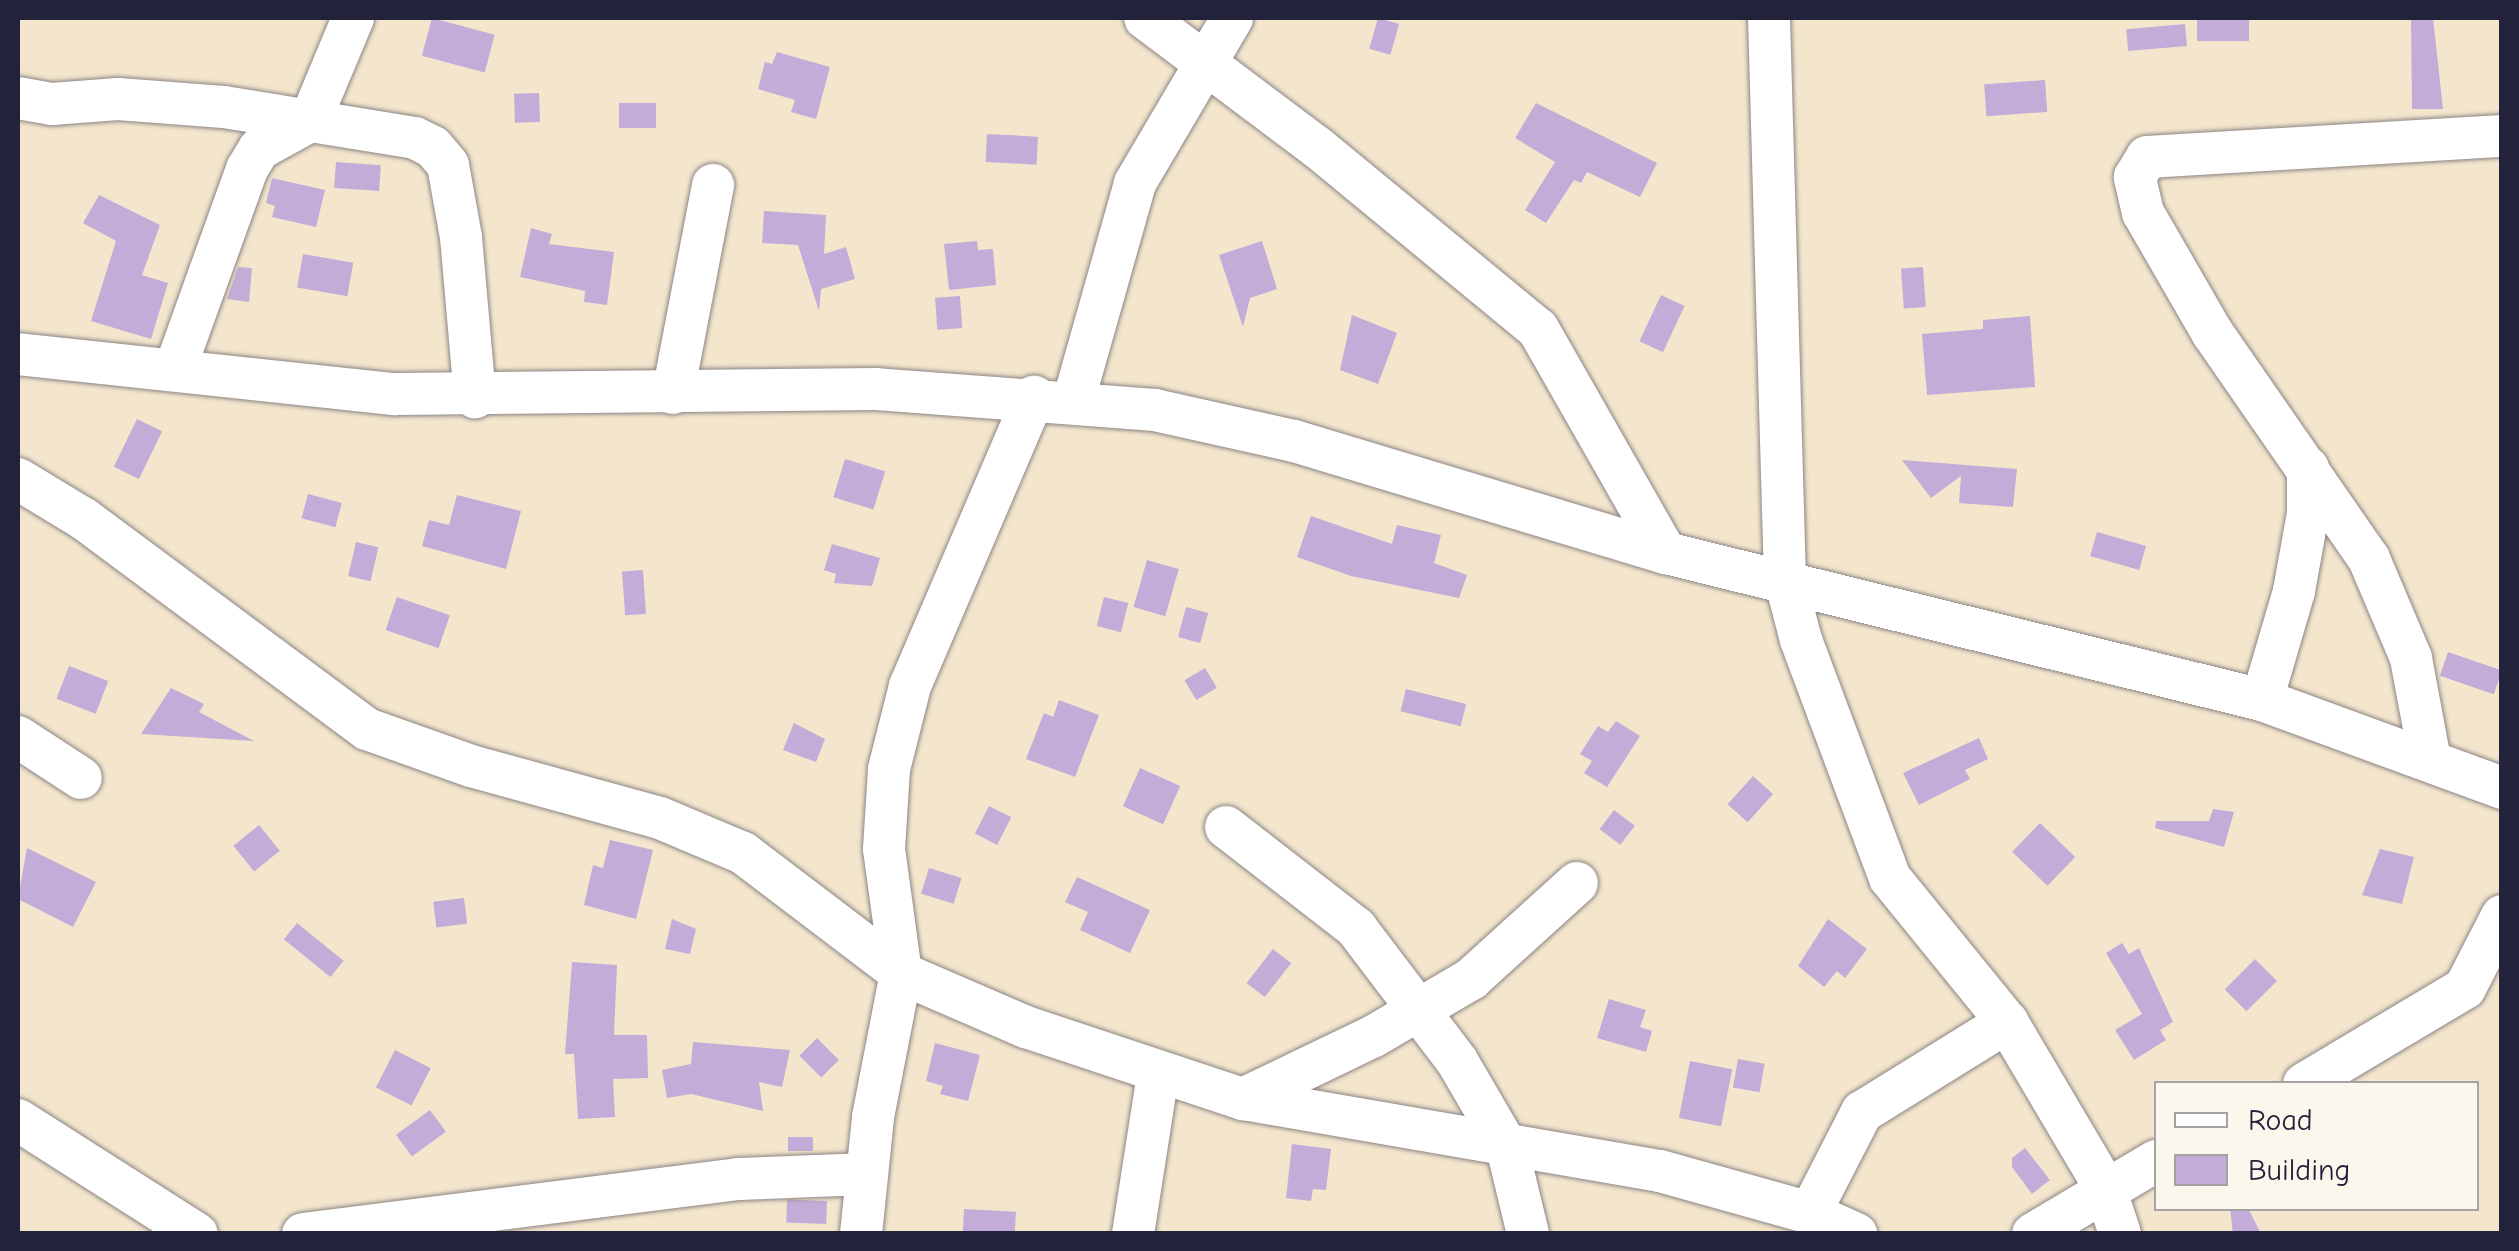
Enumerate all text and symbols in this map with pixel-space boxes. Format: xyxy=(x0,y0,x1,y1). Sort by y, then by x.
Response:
legend xyxy=(2154,1081,2479,1211)
text: Road xyxy=(2248,1103,2313,1138)
text: Building xyxy=(2248,1153,2351,1188)

